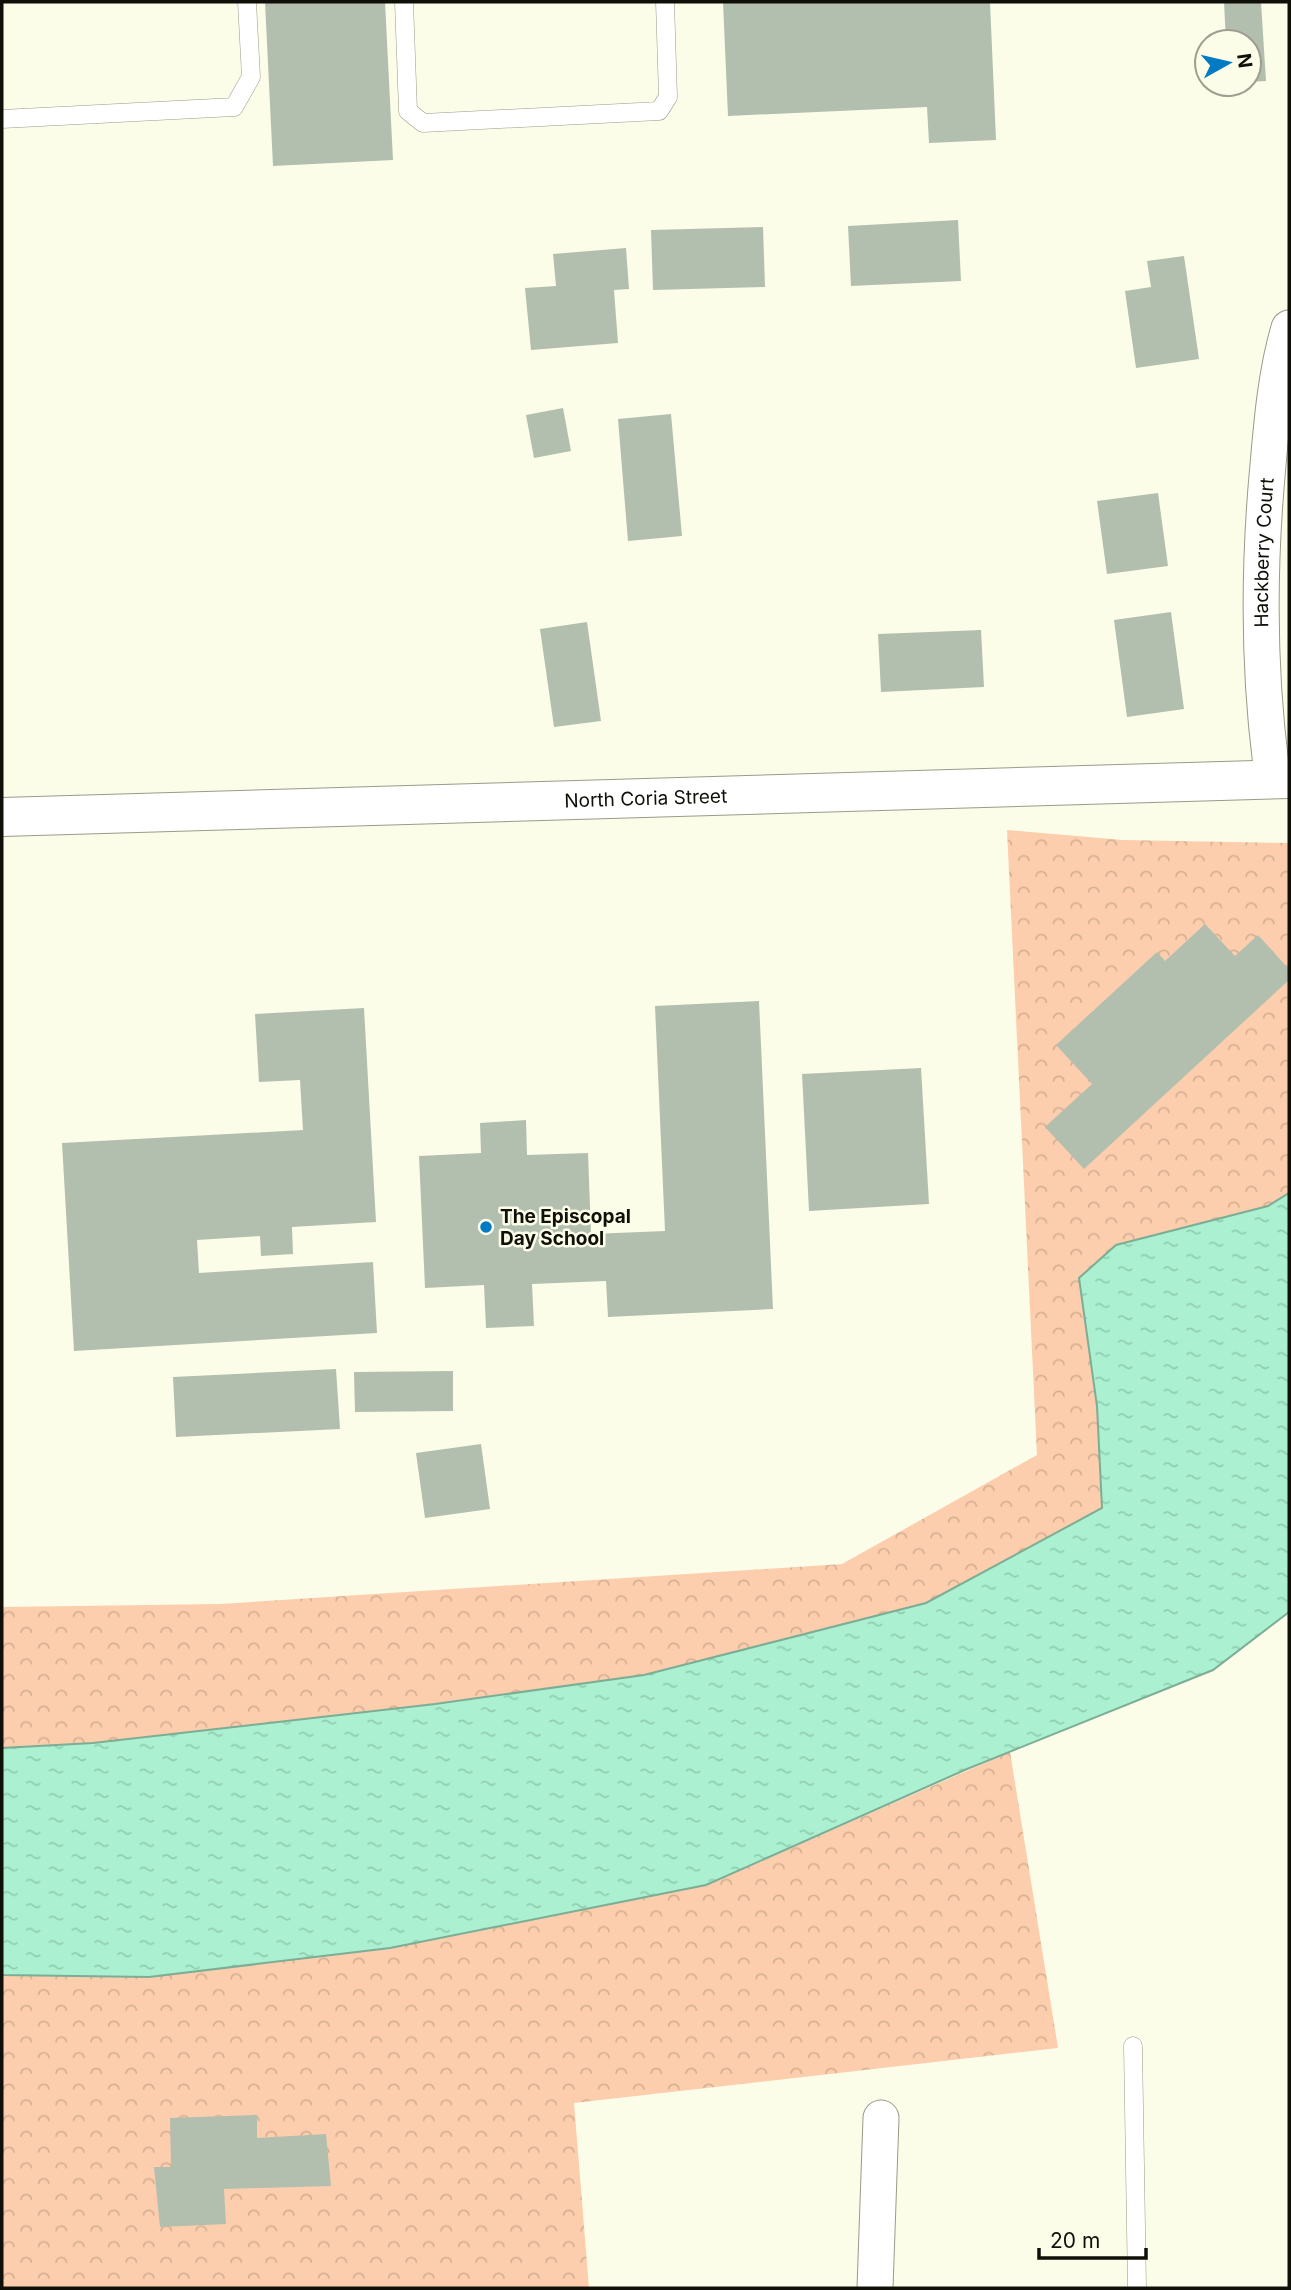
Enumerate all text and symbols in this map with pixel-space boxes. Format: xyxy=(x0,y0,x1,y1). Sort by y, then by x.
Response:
north arrow xyxy=(1193,28,1263,98)
text: N xyxy=(1232,52,1257,69)
street label: Hackberry Court xyxy=(1250,477,1278,628)
street label: North Coria Street xyxy=(564,784,728,812)
place label: The Episcopal Day School xyxy=(500,1205,631,1250)
marker: The Episcopal Day School xyxy=(478,1219,494,1235)
scale bar xyxy=(1039,2216,1146,2260)
text: 20 m xyxy=(1050,2228,1100,2253)

